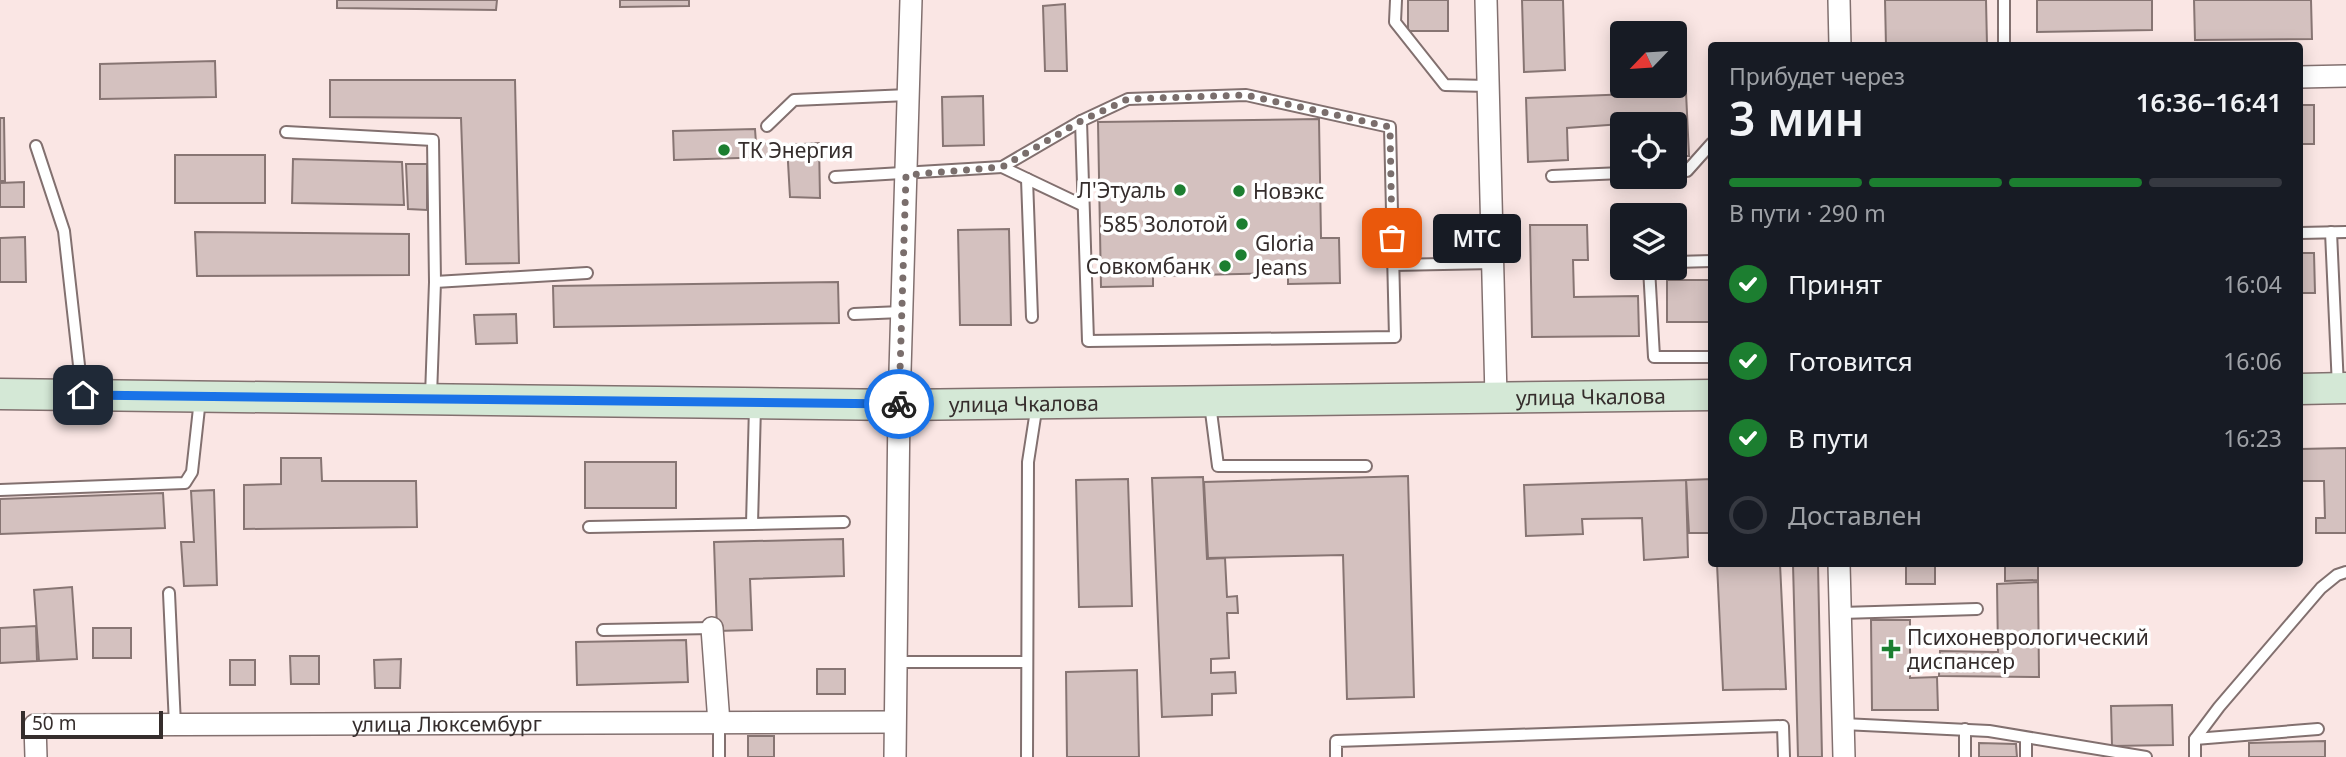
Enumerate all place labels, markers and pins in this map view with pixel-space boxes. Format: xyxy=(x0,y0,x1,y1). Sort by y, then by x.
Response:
place label: ТК Энергия xyxy=(738,136,853,164)
marker: ТК Энергия xyxy=(716,142,732,158)
place label: Л'Этуаль xyxy=(1077,176,1166,204)
place label: Новэкс xyxy=(1253,177,1324,205)
marker: Л'Этуаль xyxy=(1172,182,1188,198)
marker: Новэкс xyxy=(1231,183,1247,199)
pin xyxy=(1362,208,1422,268)
place label: 585 Золотой xyxy=(1102,210,1228,238)
callout: МТС xyxy=(1434,214,1522,262)
marker: 585 Золотой xyxy=(1234,216,1250,232)
place label: Gloria Jeans xyxy=(1253,229,1314,281)
marker: Gloria Jeans xyxy=(1233,247,1249,263)
place label: Совкомбанк xyxy=(1086,252,1211,280)
marker: Совкомбанк xyxy=(1217,258,1233,274)
pin xyxy=(53,365,113,425)
place label: Психоневрологический диспансер xyxy=(1907,623,2149,675)
marker: Психоневрологический диспансер xyxy=(1881,639,1901,659)

